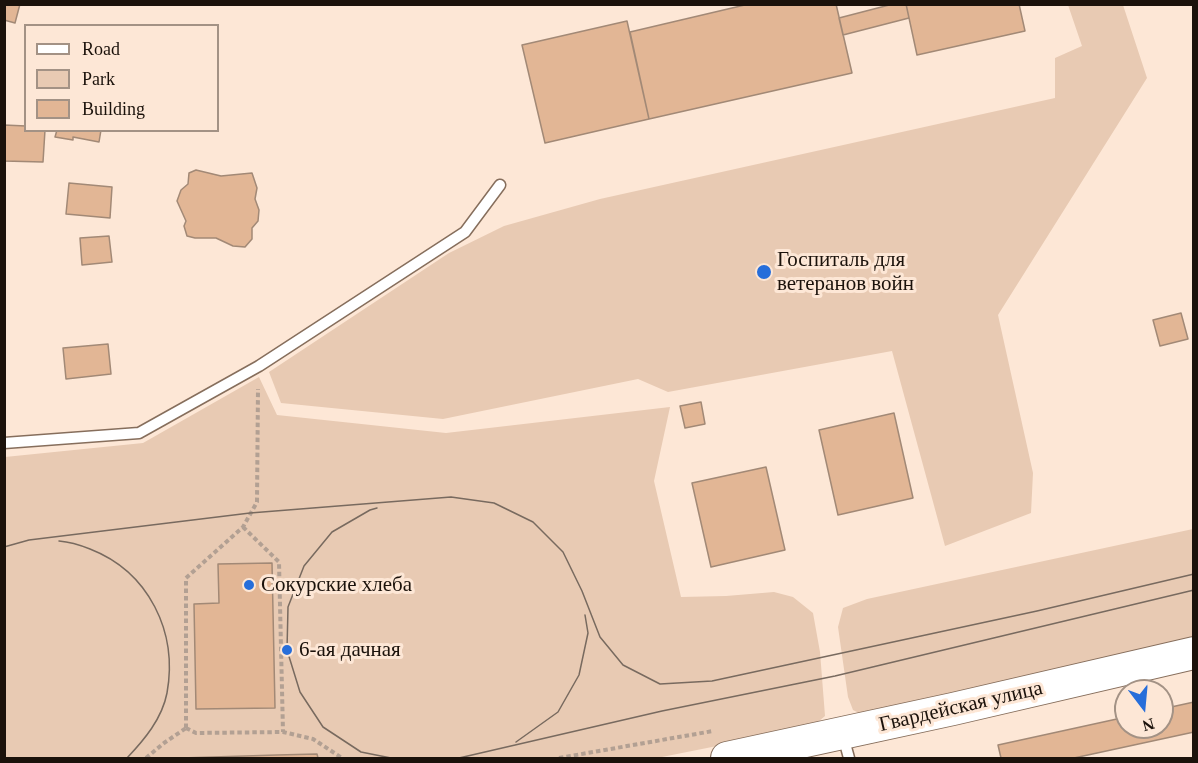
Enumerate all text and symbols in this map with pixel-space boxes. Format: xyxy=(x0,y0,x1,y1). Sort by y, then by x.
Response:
legend xyxy=(24,24,219,132)
text: Road xyxy=(82,39,120,59)
text: Park xyxy=(82,69,115,89)
text: Building xyxy=(82,99,145,119)
place label: Госпиталь для ветеранов войн xyxy=(777,247,914,297)
marker: Госпиталь для ветеранов войн xyxy=(755,263,773,281)
place label: Сокурские хлеба xyxy=(261,572,412,598)
marker: Сокурские хлеба xyxy=(242,578,256,592)
place label: 6-ая дачная xyxy=(299,637,401,663)
marker: 6-ая дачная xyxy=(280,643,294,657)
street label: Гвардейская улица xyxy=(877,676,1045,738)
north arrow xyxy=(1114,679,1174,739)
text: N xyxy=(1141,715,1156,735)

